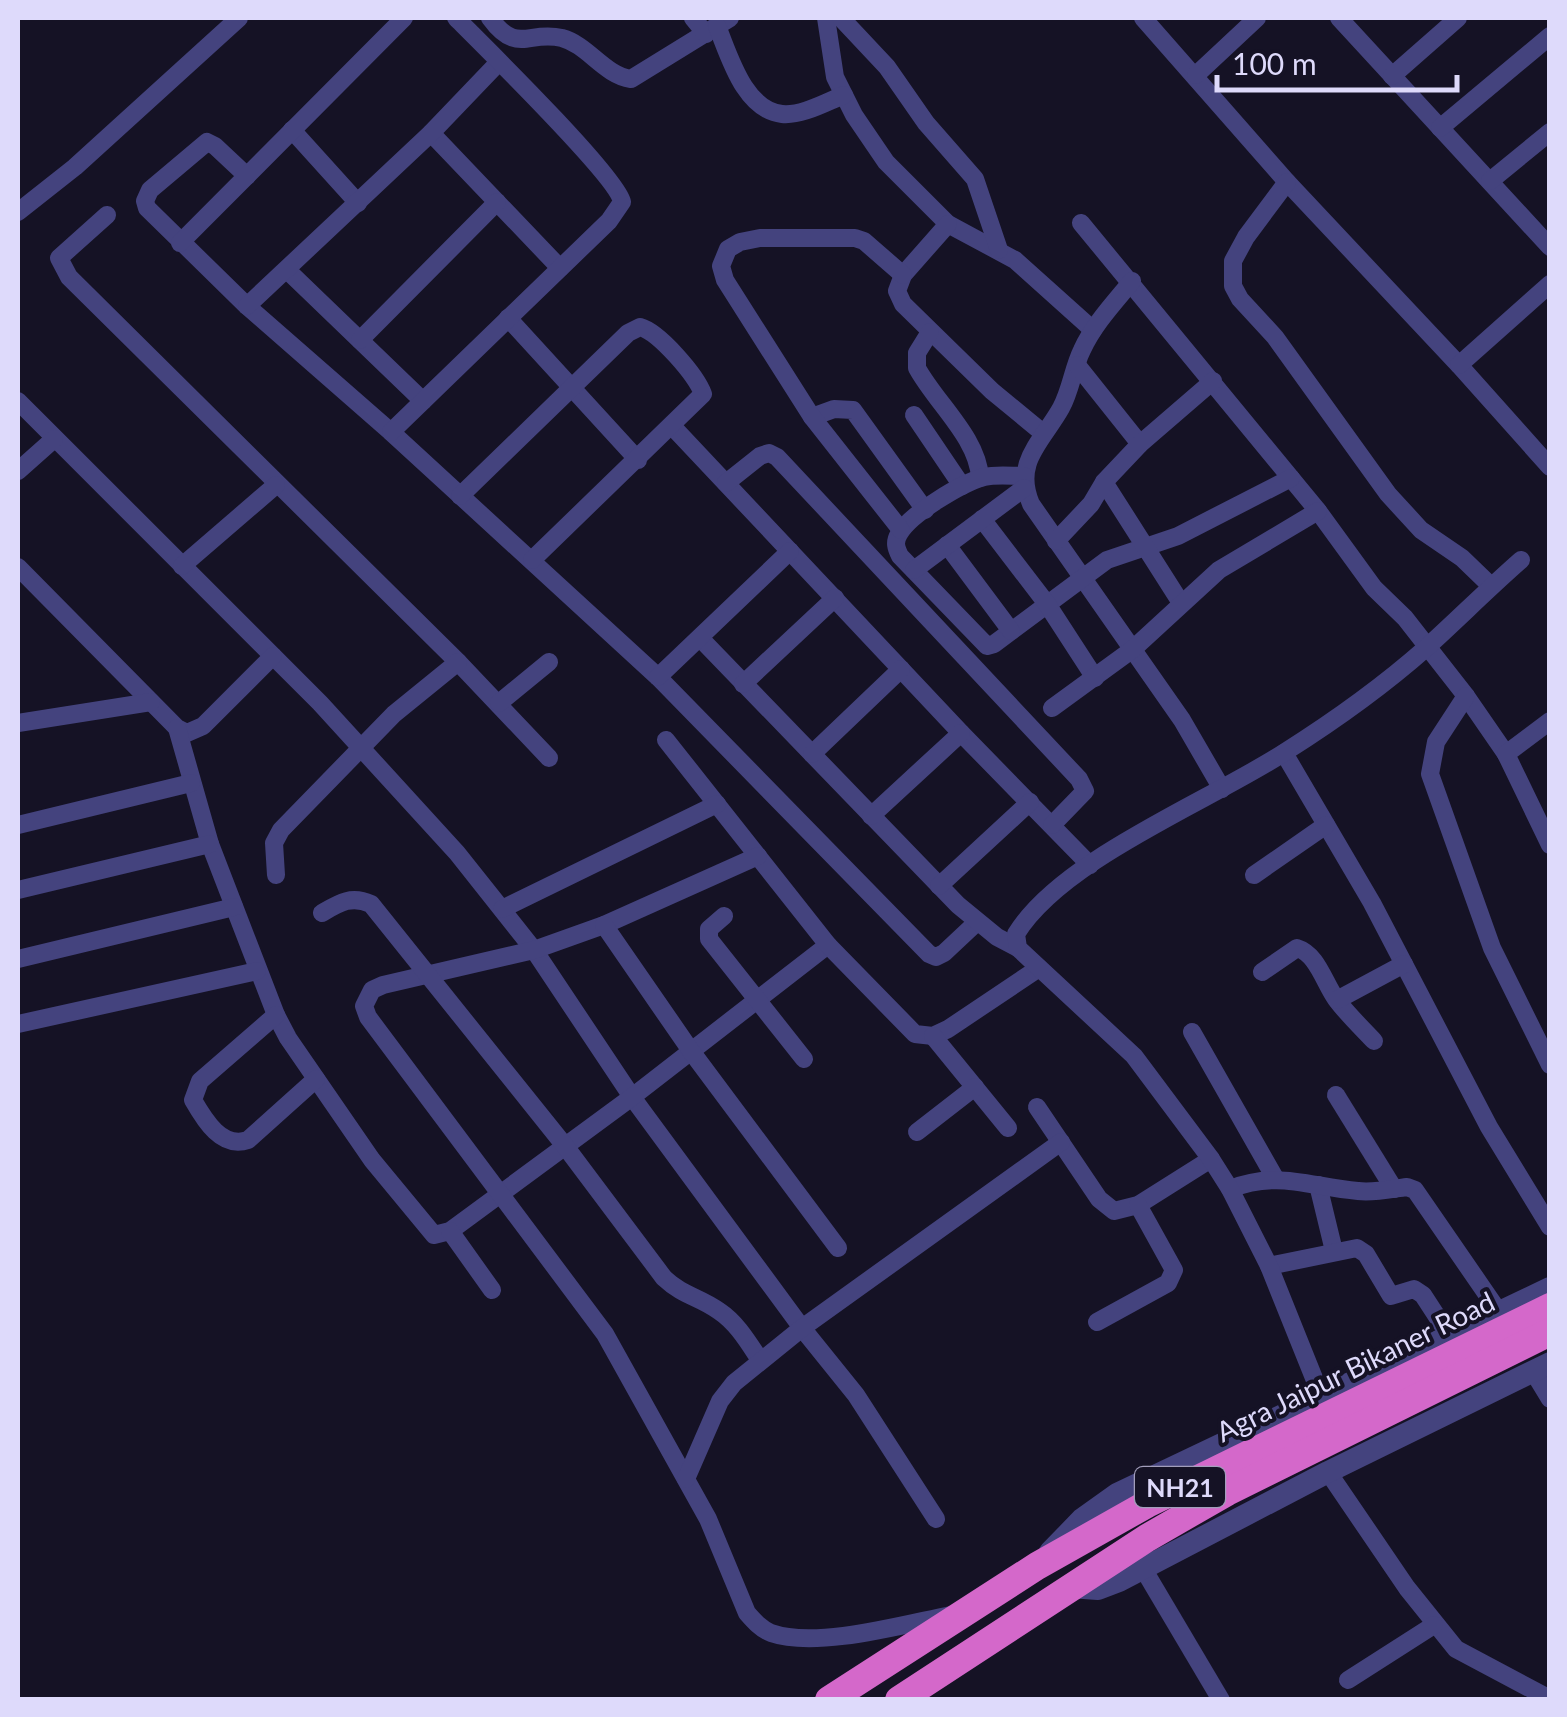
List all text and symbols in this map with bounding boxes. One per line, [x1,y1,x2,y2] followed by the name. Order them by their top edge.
[1217,30,1457,92] scale bar
[1232,45,1317,81] text: 100 m
[1210,1284,1500,1448] street label: Agra Jaipur Bikaner Road
[1135,1467,1225,1507] road number: NH21

